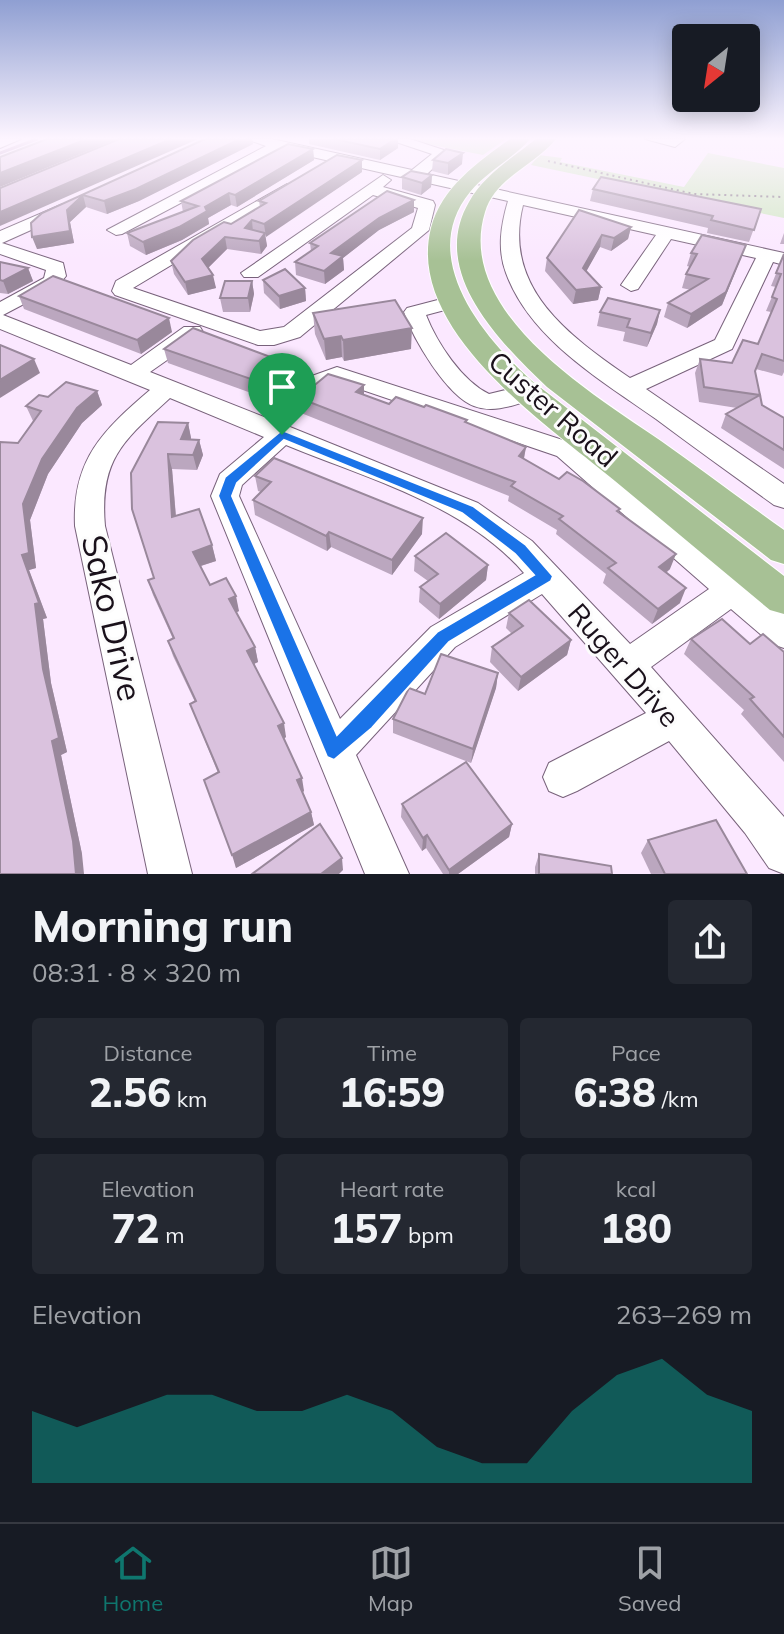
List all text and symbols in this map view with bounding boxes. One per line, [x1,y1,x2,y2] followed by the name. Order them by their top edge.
[672,24,760,112] north arrow
[672,24,760,112] map controls
[482,343,625,474] street label: Custer Road
[248,353,316,435] pin
[260,365,304,409] icon: arrive
[73,531,152,705] street label: Sako Drive
[561,596,688,734] street label: Ruger Drive
[32,898,293,953] text: Morning run
[668,900,752,984] button: share
[32,956,241,989] text: 08:31 · 8 × 320 m
[104,1039,192,1067] text: Distance
[367,1039,417,1067] text: Time
[611,1039,661,1067] text: Pace
[89,1067,171,1117] text: 2.56
[339,1067,445,1117] text: 16:59
[573,1067,656,1117] text: 6:38
[171,1085,207,1113] text: km
[656,1085,699,1113] text: /km
[101,1175,195,1203] text: Elevation
[340,1175,444,1203] text: Heart rate
[616,1175,656,1203] text: kcal
[111,1203,159,1253] text: 72
[330,1203,402,1253] text: 157
[600,1203,672,1253] text: 180
[159,1221,185,1249] text: m
[402,1221,454,1249] text: bpm
[32,1298,142,1331] text: Elevation
[616,1298,752,1331] text: 263–269 m
[102,1541,163,1617] tab: Home
[368,1541,413,1617] tab: Map
[618,1541,682,1617] tab: Saved

